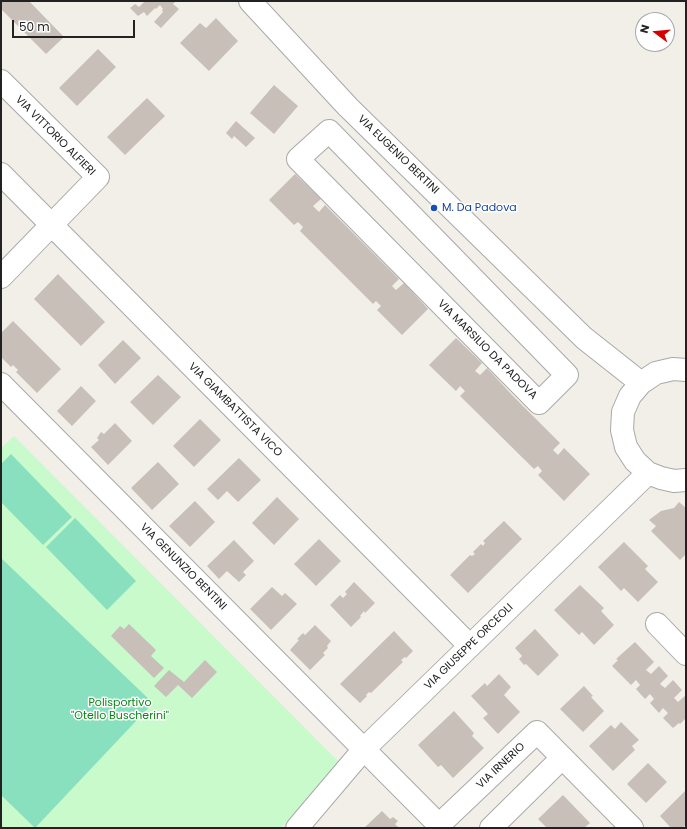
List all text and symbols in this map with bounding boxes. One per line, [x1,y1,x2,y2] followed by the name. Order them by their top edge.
[14,12,137,38] scale bar
[635,12,675,52] north arrow
[19,18,50,35] text: 50 m
[636,23,653,35] text: N
[12,93,98,179] street label: VIA VITTORIO ALFIERI
[355,113,441,197] street label: VIA EUGENIO BERTINI
[442,201,517,215] place label: M. Da Padova
[429,203,439,213] marker: M. Da Padova
[434,297,540,403] street label: VIA MARSILIO DA PADOVA
[185,360,285,460] street label: VIA GIAMBATTISTA VICO
[137,521,229,613] street label: VIA GENUNZIO BENTINI
[422,601,516,693] street label: VIA GIUSEPPE ORCEOLI
[71,696,169,722] park label: Polisportivo "Otello Buscherini"
[474,740,528,792] street label: VIA IRNERIO

